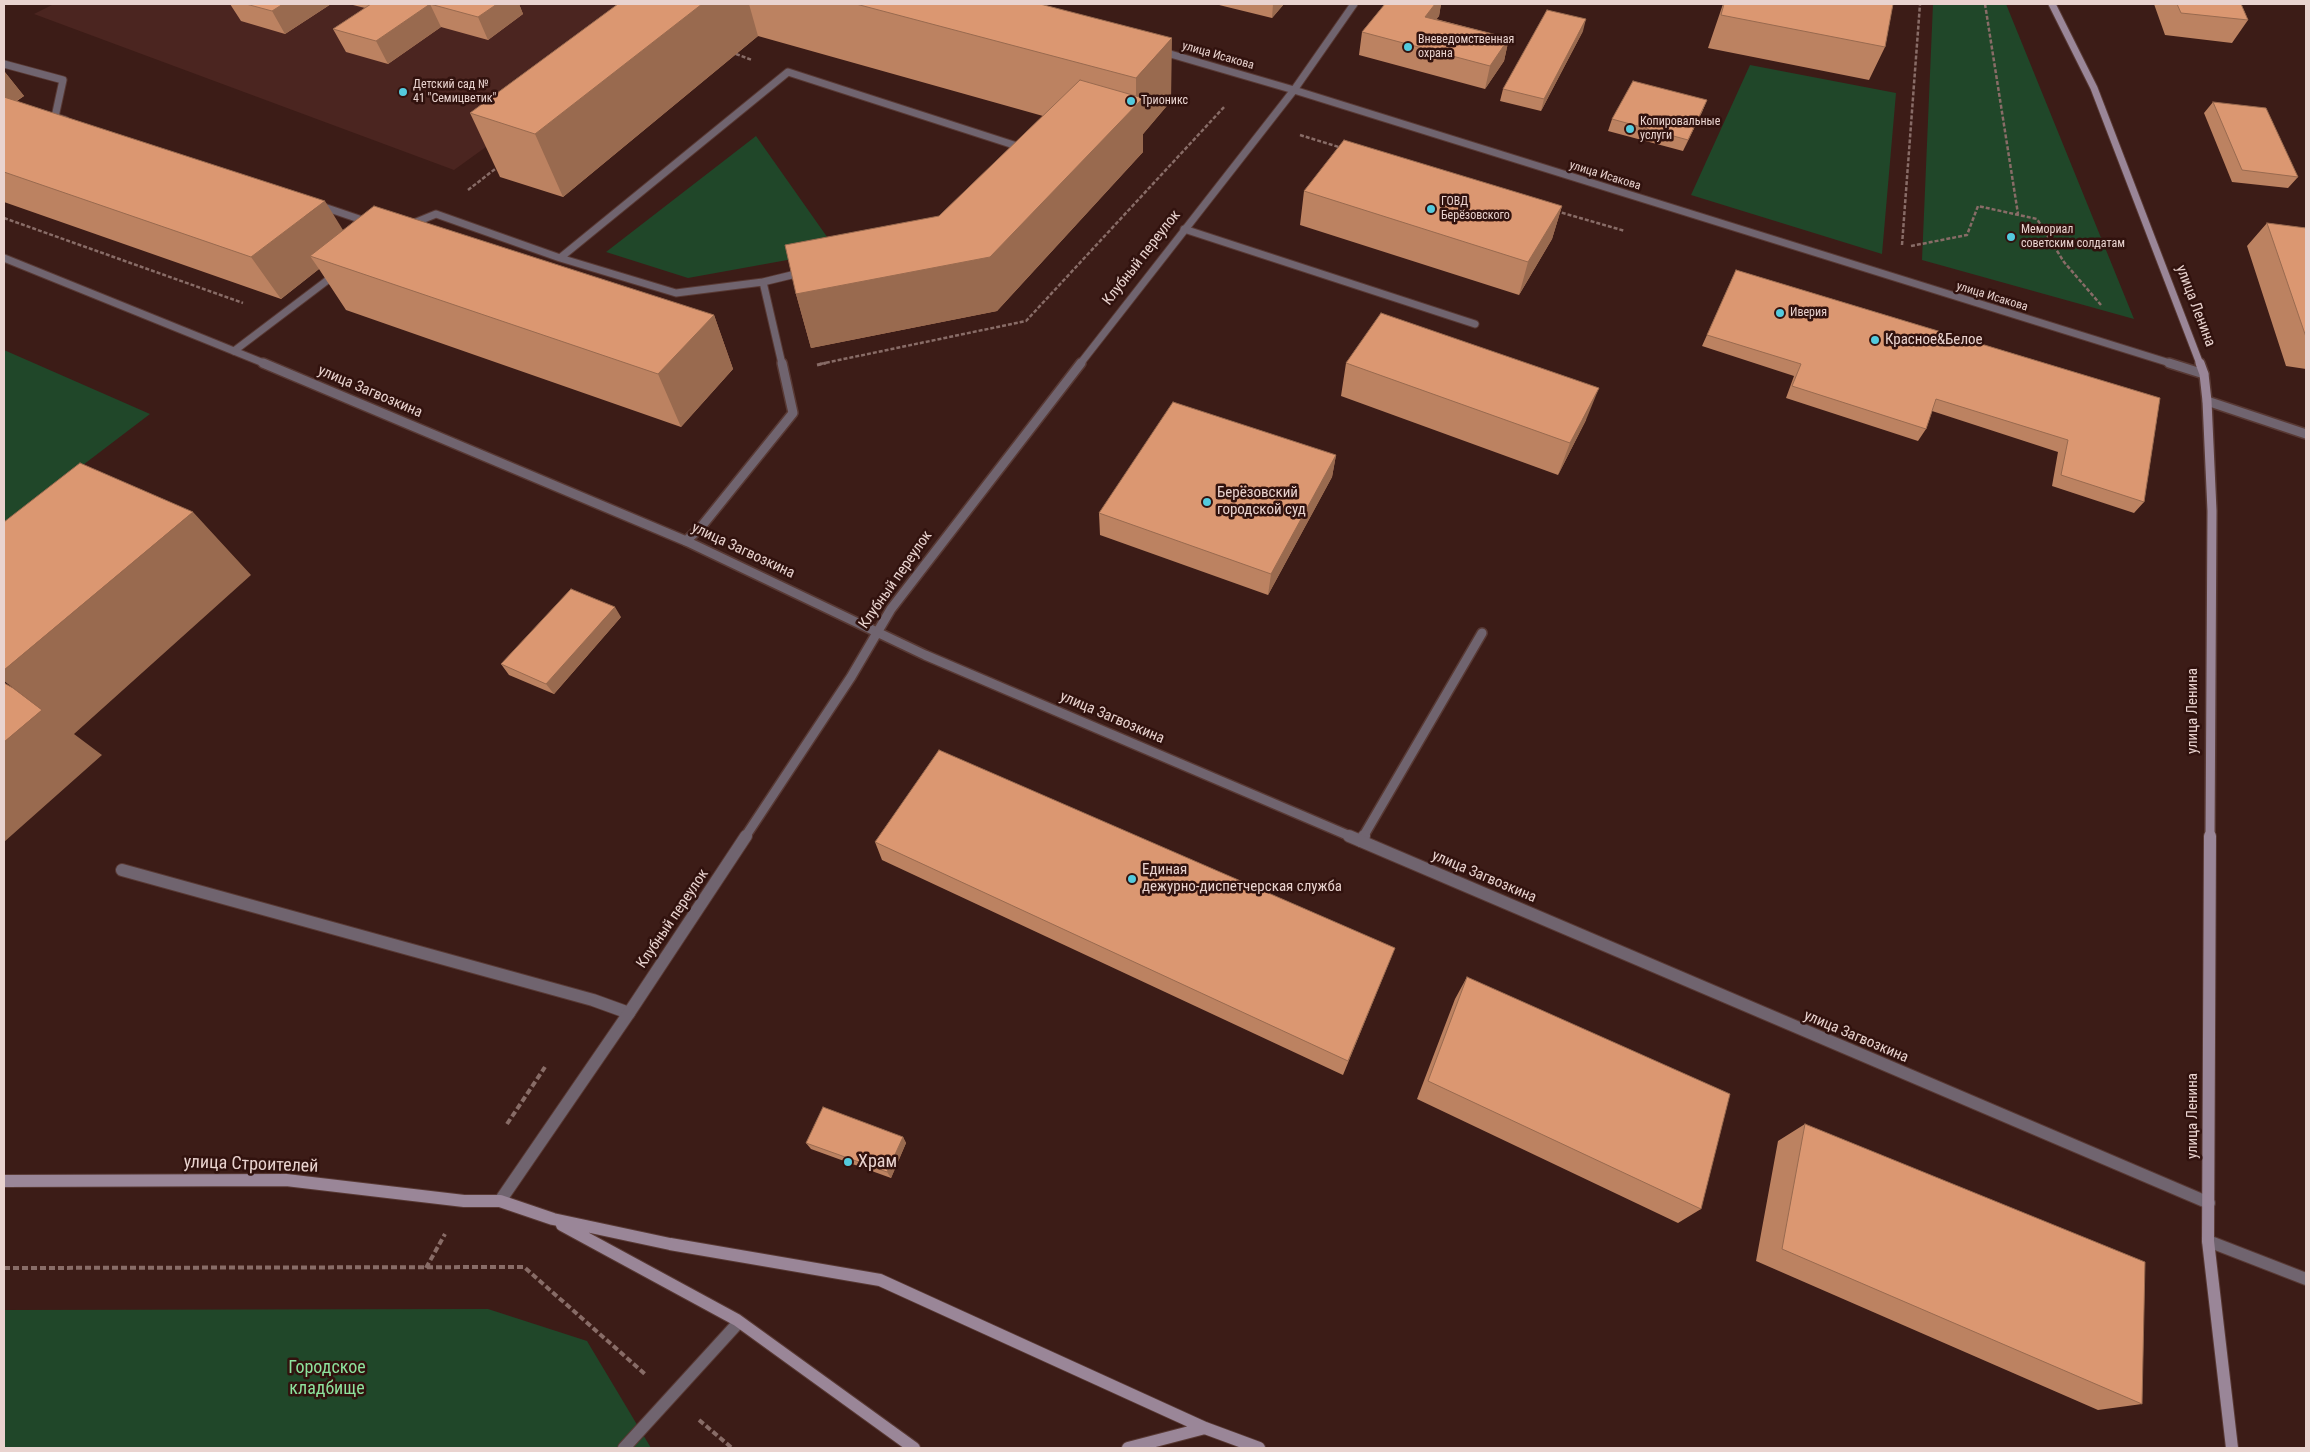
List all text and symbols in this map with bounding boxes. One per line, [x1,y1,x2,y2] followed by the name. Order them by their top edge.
[1418,33,1514,61] place label: Вневедомственная охрана
[1180,39,1256,73] street label: улица Исакова
[1402,41,1414,53] marker: Вневедомственная охрана
[413,78,496,106] place label: Детский сад № 41 "Семицветик"
[397,86,409,98] marker: Детский сад № 41 "Семицветик"
[1141,94,1188,108] place label: Трионикс
[1125,95,1137,107] marker: Трионикс
[1640,115,1720,143] place label: Копировальные услуги
[1624,123,1636,135] marker: Копировальные услуги
[1568,158,1642,194] street label: улица Исакова
[1441,195,1510,223] place label: ГОВД Берёзовского
[1425,203,1437,215] marker: ГОВД Берёзовского
[1099,207,1185,309] street label: Клубный переулок
[2021,223,2125,251] place label: Мемориал советским солдатам
[2005,231,2017,243] marker: Мемориал советским солдатам
[2171,263,2219,349] street label: улица Ленина
[1955,279,2029,315] street label: улица Исакова
[1790,306,1827,320] place label: Иверия
[1774,307,1786,319] marker: Иверия
[1885,331,1983,349] place label: Красное&Белое
[1869,334,1881,346] marker: Красное&Белое
[315,362,425,422] street label: улица Загвозкина
[1217,484,1306,519] place label: Берёзовский городской суд
[1201,496,1213,508] marker: Берёзовский городской суд
[689,519,797,583] street label: улица Загвозкина
[855,527,937,633] street label: Клубный переулок
[2184,668,2202,754] street label: улица Ленина
[1057,688,1167,748] street label: улица Загвозкина
[1429,847,1539,907] street label: улица Загвозкина
[1142,861,1342,896] place label: Единая дежурно-диспетчерская служба
[633,866,713,972] street label: Клубный переулок
[1126,873,1138,885] marker: Единая дежурно-диспетчерская служба
[1801,1007,1911,1067] street label: улица Загвозкина
[2184,1073,2202,1159] street label: улица Ленина
[858,1151,897,1173] place label: Храм
[183,1152,319,1178] street label: улица Строителей
[842,1156,854,1168] marker: Храм
[288,1357,366,1400] park label: Городское кладбище

